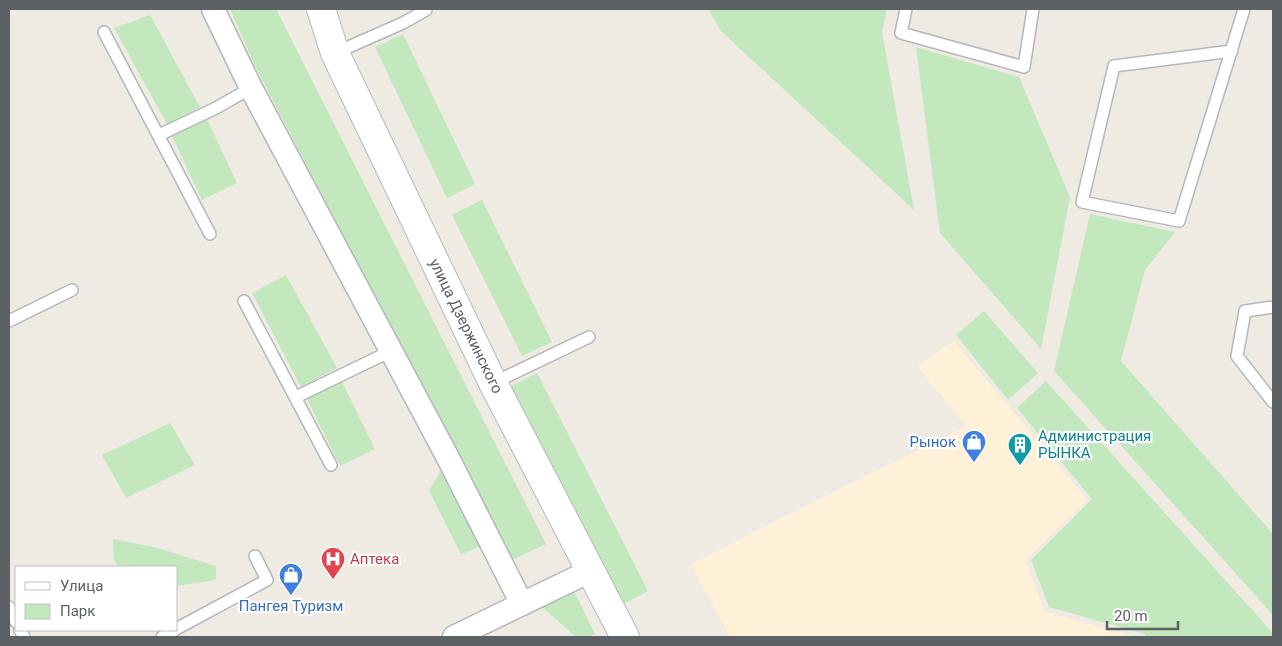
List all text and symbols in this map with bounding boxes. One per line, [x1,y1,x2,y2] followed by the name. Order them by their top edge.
[425,256,507,396] street label: улица Дзержинского
[1038,427,1151,462] place label: Администрация РЫНКА
[961,429,987,463] shop icon: Рынок
[1007,432,1033,466] building icon: Администрация РЫНКА
[910,433,956,451] place label: Рынок
[320,546,346,580] hospital icon: Аптека
[350,550,399,568] place label: Аптека
[278,562,304,596] shop icon: Пангея Туризм
[15,566,178,631] legend
[60,577,103,595] text: Улица
[239,597,343,615] place label: Пангея Туризм
[1107,598,1178,630] scale bar
[60,602,95,620] text: Парк
[1114,607,1148,625] text: 20 m

